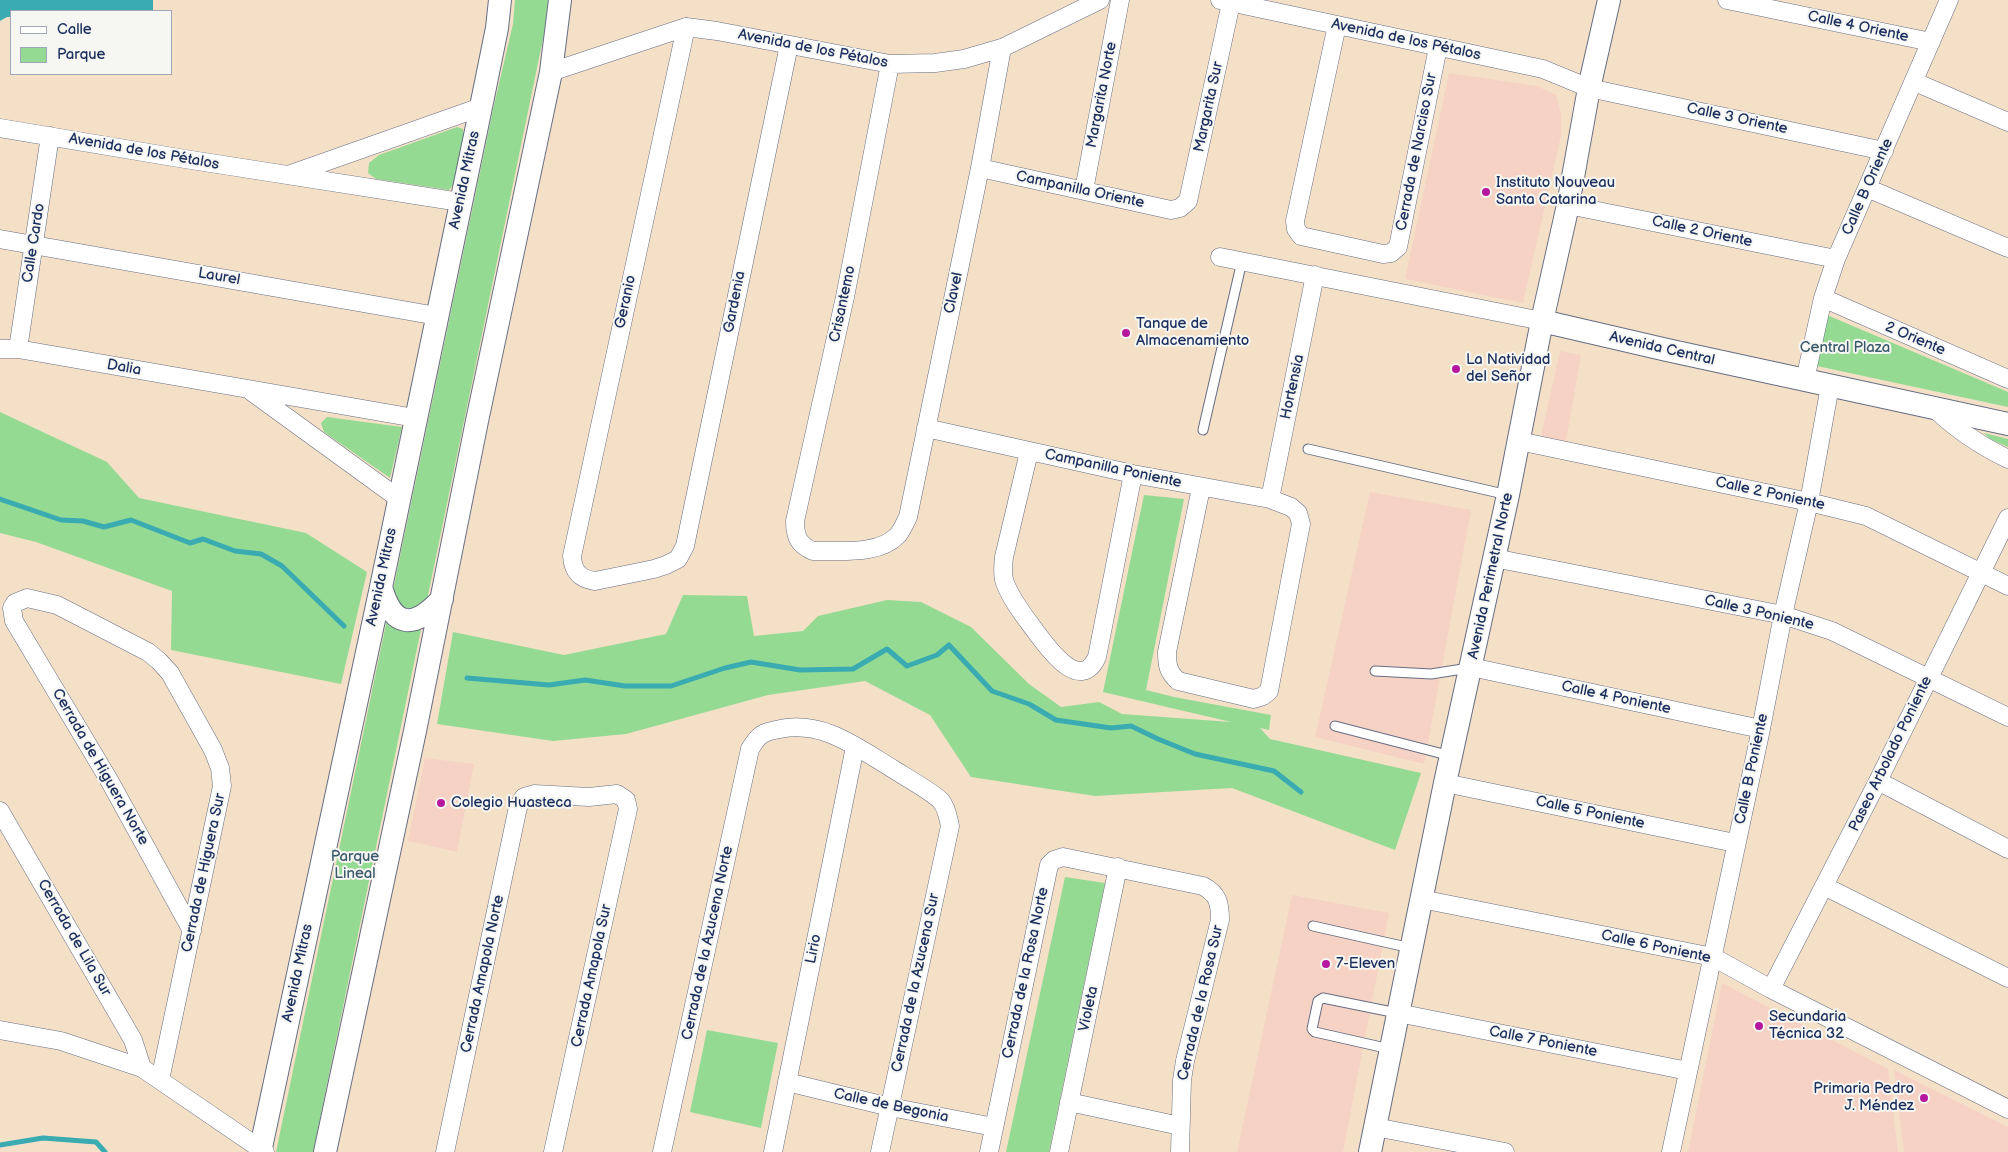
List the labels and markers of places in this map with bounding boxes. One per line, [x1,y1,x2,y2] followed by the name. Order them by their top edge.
[1496,174,1615,209] place label: Instituto Nouveau Santa Catarina
[1480,186,1492,198] marker: Instituto Nouveau Santa Catarina
[1136,315,1249,350] place label: Tanque de Almacenamiento
[1120,327,1132,339] marker: Tanque de Almacenamiento
[1466,351,1550,386] place label: La Natividad del Señor
[1450,363,1462,375] marker: La Natividad del Señor
[451,794,572,812] place label: Colegio Huasteca
[435,797,447,809] marker: Colegio Huasteca
[1336,955,1395,973] place label: 7-Eleven
[1320,958,1332,970] marker: 7-Eleven
[1769,1008,1846,1043] place label: Secundaria Técnica 32
[1753,1020,1765,1032] marker: Secundaria Técnica 32
[1813,1080,1914,1115] place label: Primaria Pedro J. Méndez
[1918,1092,1930,1104] marker: Primaria Pedro J. Méndez

